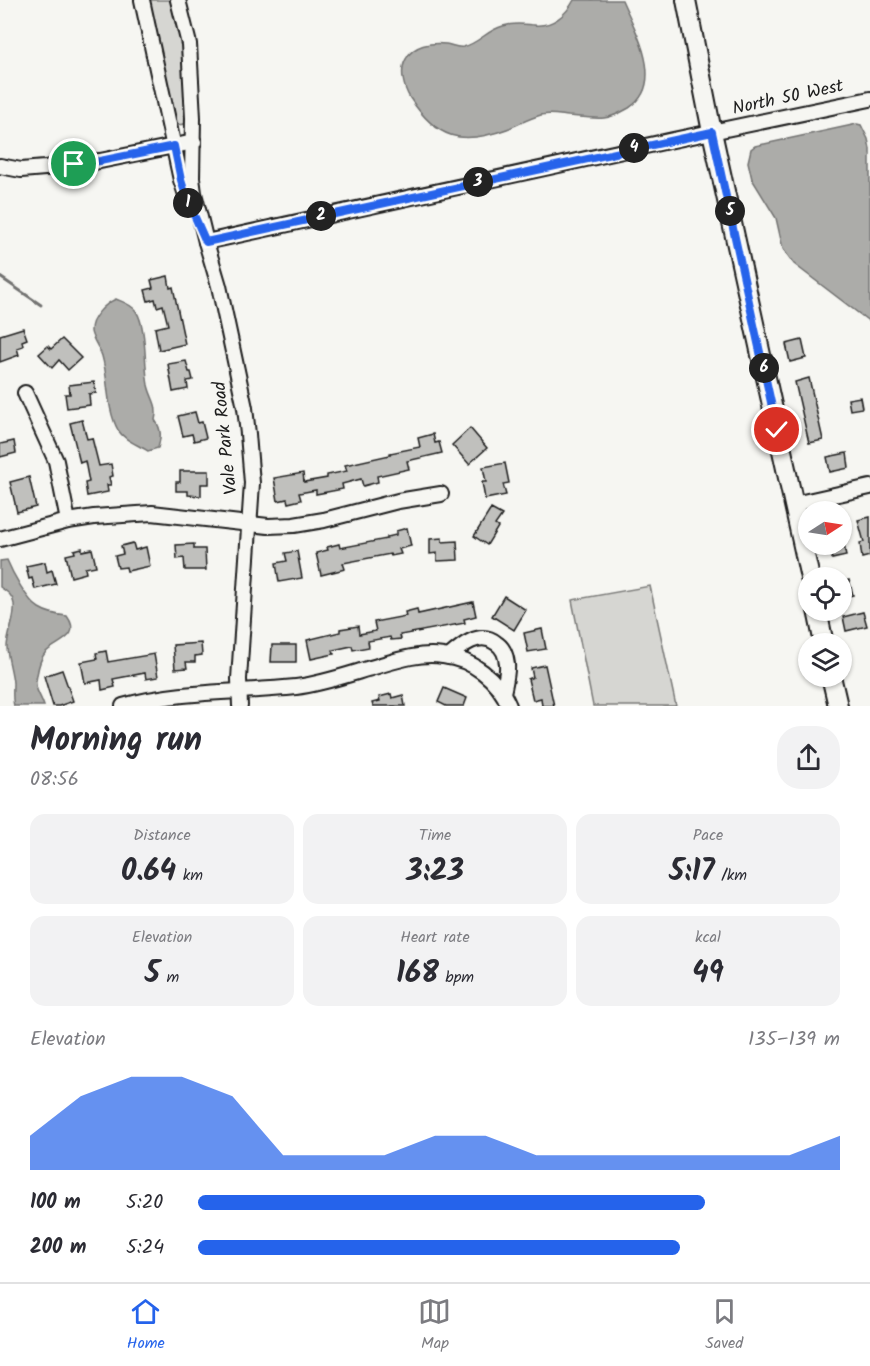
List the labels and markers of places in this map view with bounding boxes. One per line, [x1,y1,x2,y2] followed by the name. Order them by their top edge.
[619,133,649,163] pin: 4
[48,138,99,189] pin
[463,167,493,197] pin: 3
[173,188,203,218] pin: 1
[715,196,745,226] pin: 5
[306,201,336,231] pin: 2
[749,353,779,383] pin: 6
[751,404,802,455] pin

